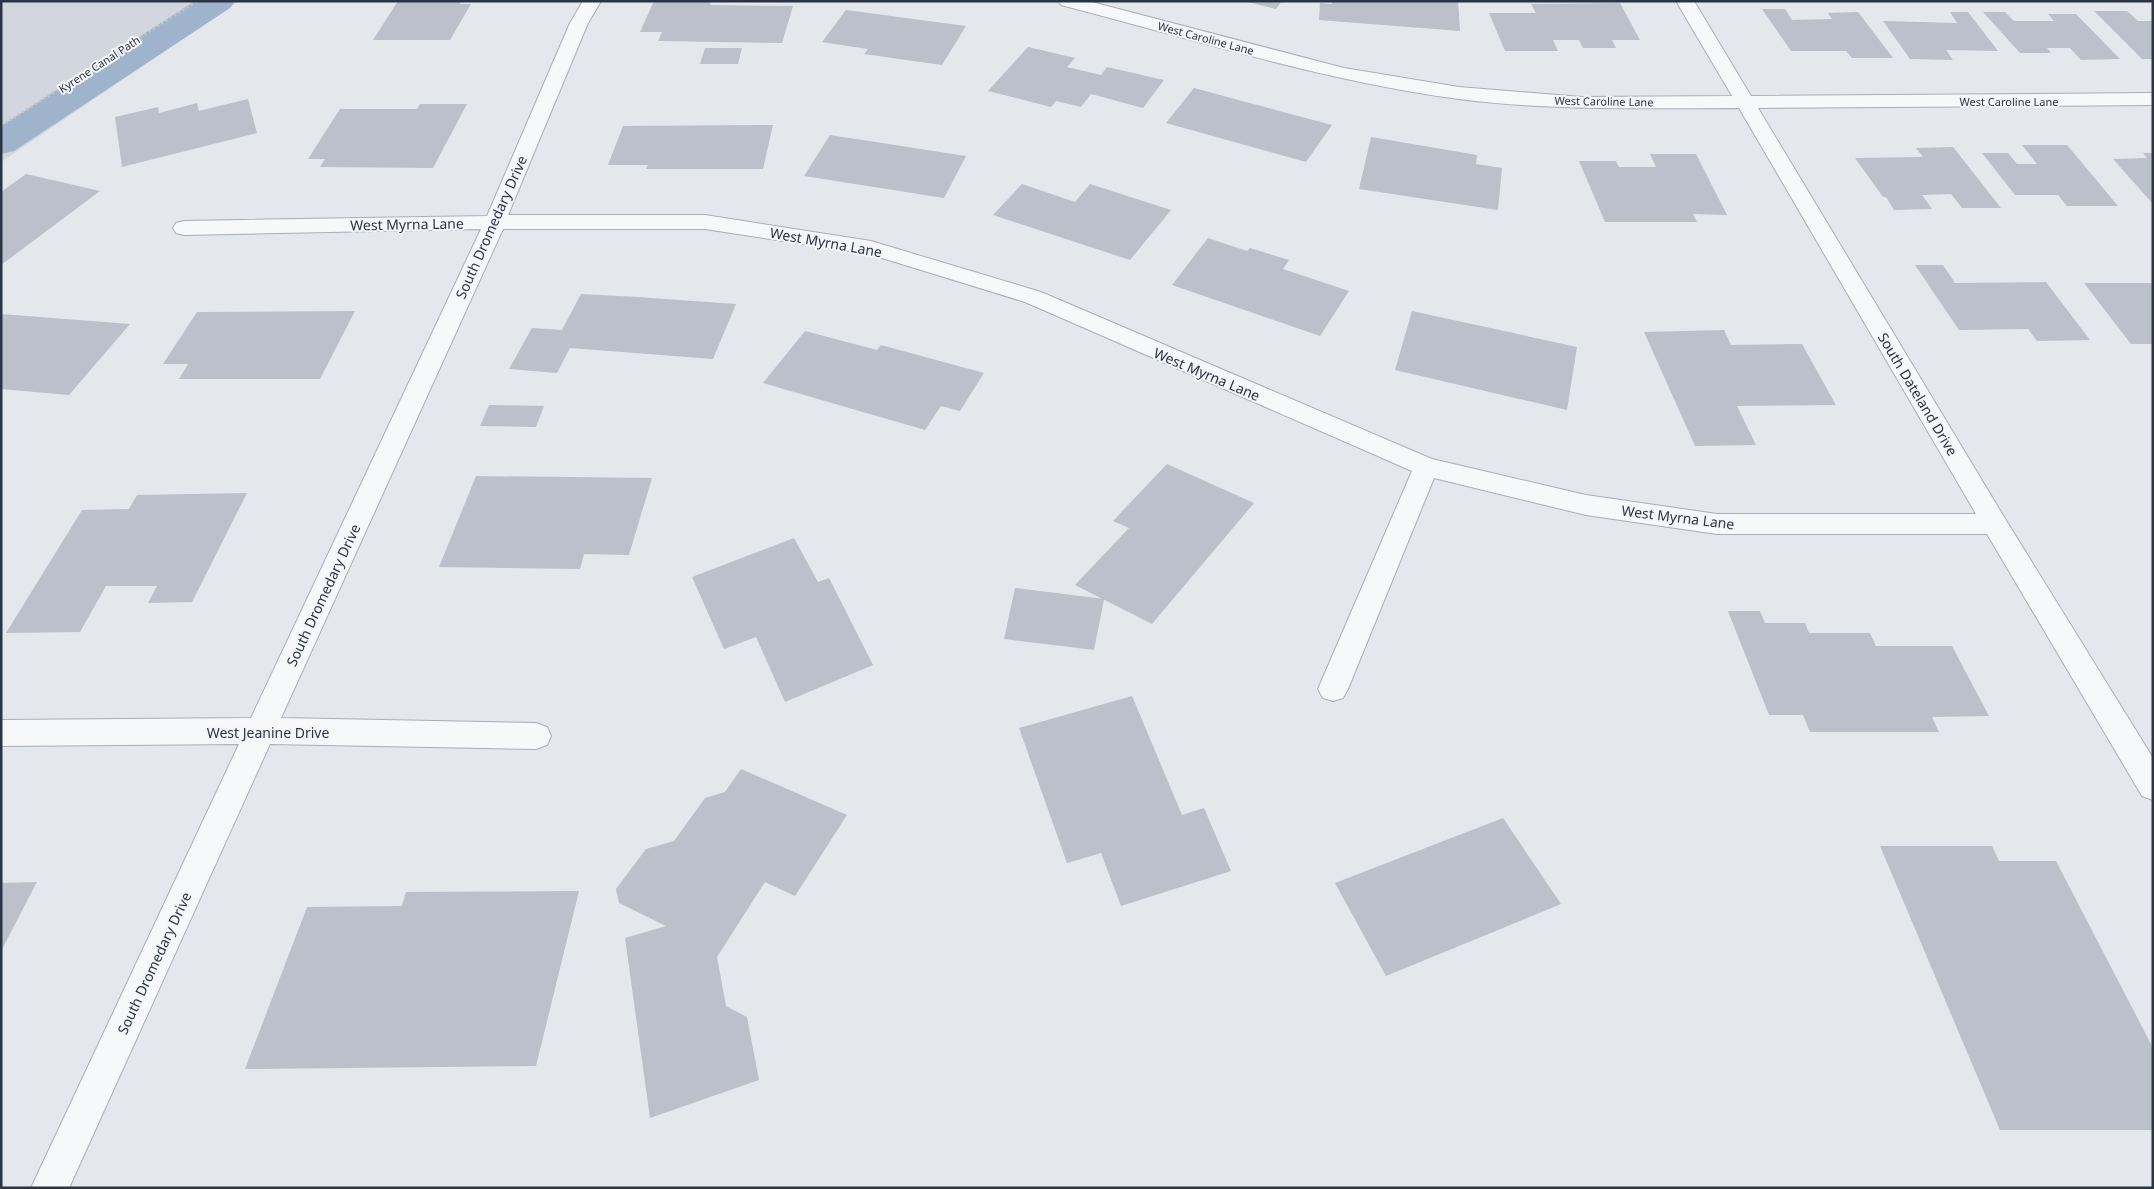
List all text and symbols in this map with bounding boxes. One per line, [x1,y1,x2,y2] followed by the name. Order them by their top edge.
[1156,18,1256,58] street label: West Caroline Lane
[55,32,143,96] street label: Kyrene Canal Path
[1554,93,1654,109] street label: West Caroline Lane
[1960,94,2058,109] street label: West Caroline Lane
[451,152,531,302] street label: South Dromedary Drive
[350,214,464,234] street label: West Myrna Lane
[768,223,884,261] street label: West Myrna Lane
[1874,329,1962,459] street label: South Dateland Drive
[1151,343,1263,405] street label: West Myrna Lane
[1620,501,1736,533] street label: West Myrna Lane
[282,521,364,669] street label: South Dromedary Drive
[207,723,329,742] street label: West Jeanine Drive
[113,889,195,1037] street label: South Dromedary Drive

